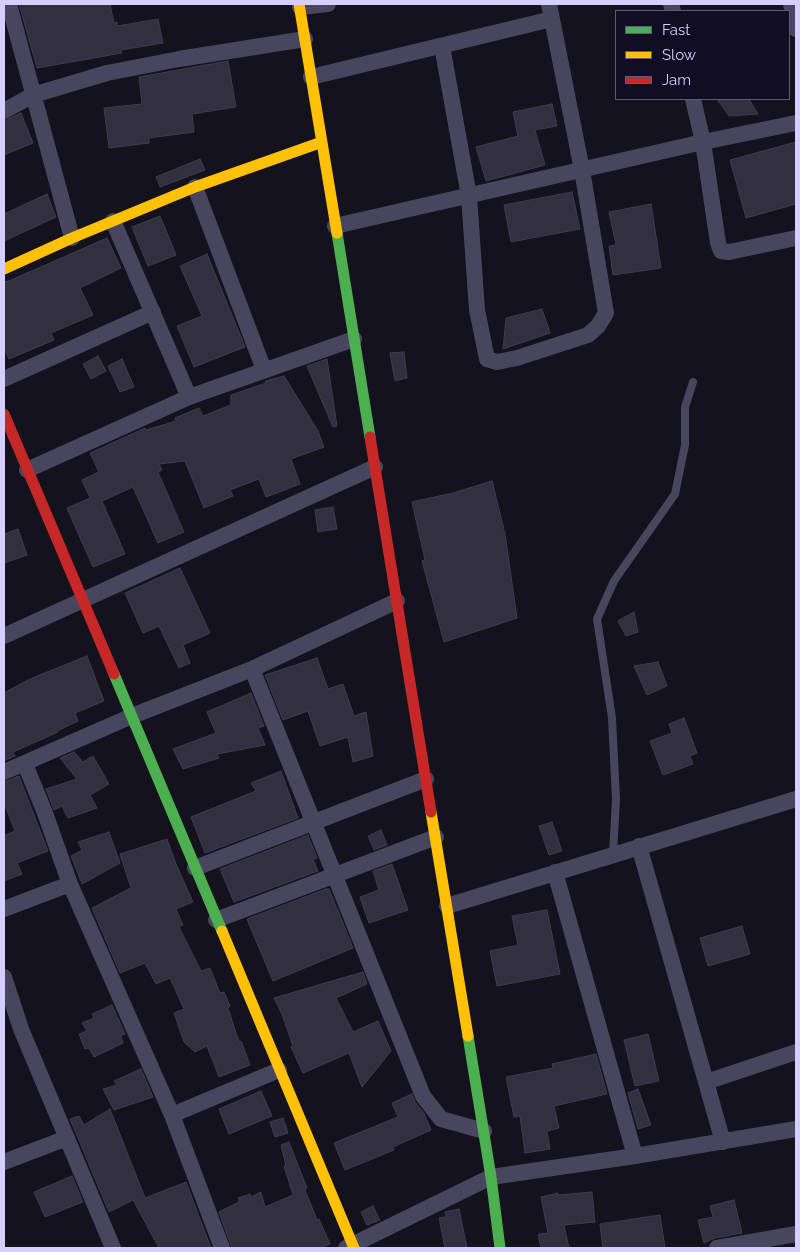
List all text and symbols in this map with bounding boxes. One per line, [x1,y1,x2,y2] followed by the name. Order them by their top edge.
[615,10,790,100] legend
[662,21,690,39] text: Fast
[662,46,696,64] text: Slow
[662,71,691,89] text: Jam

